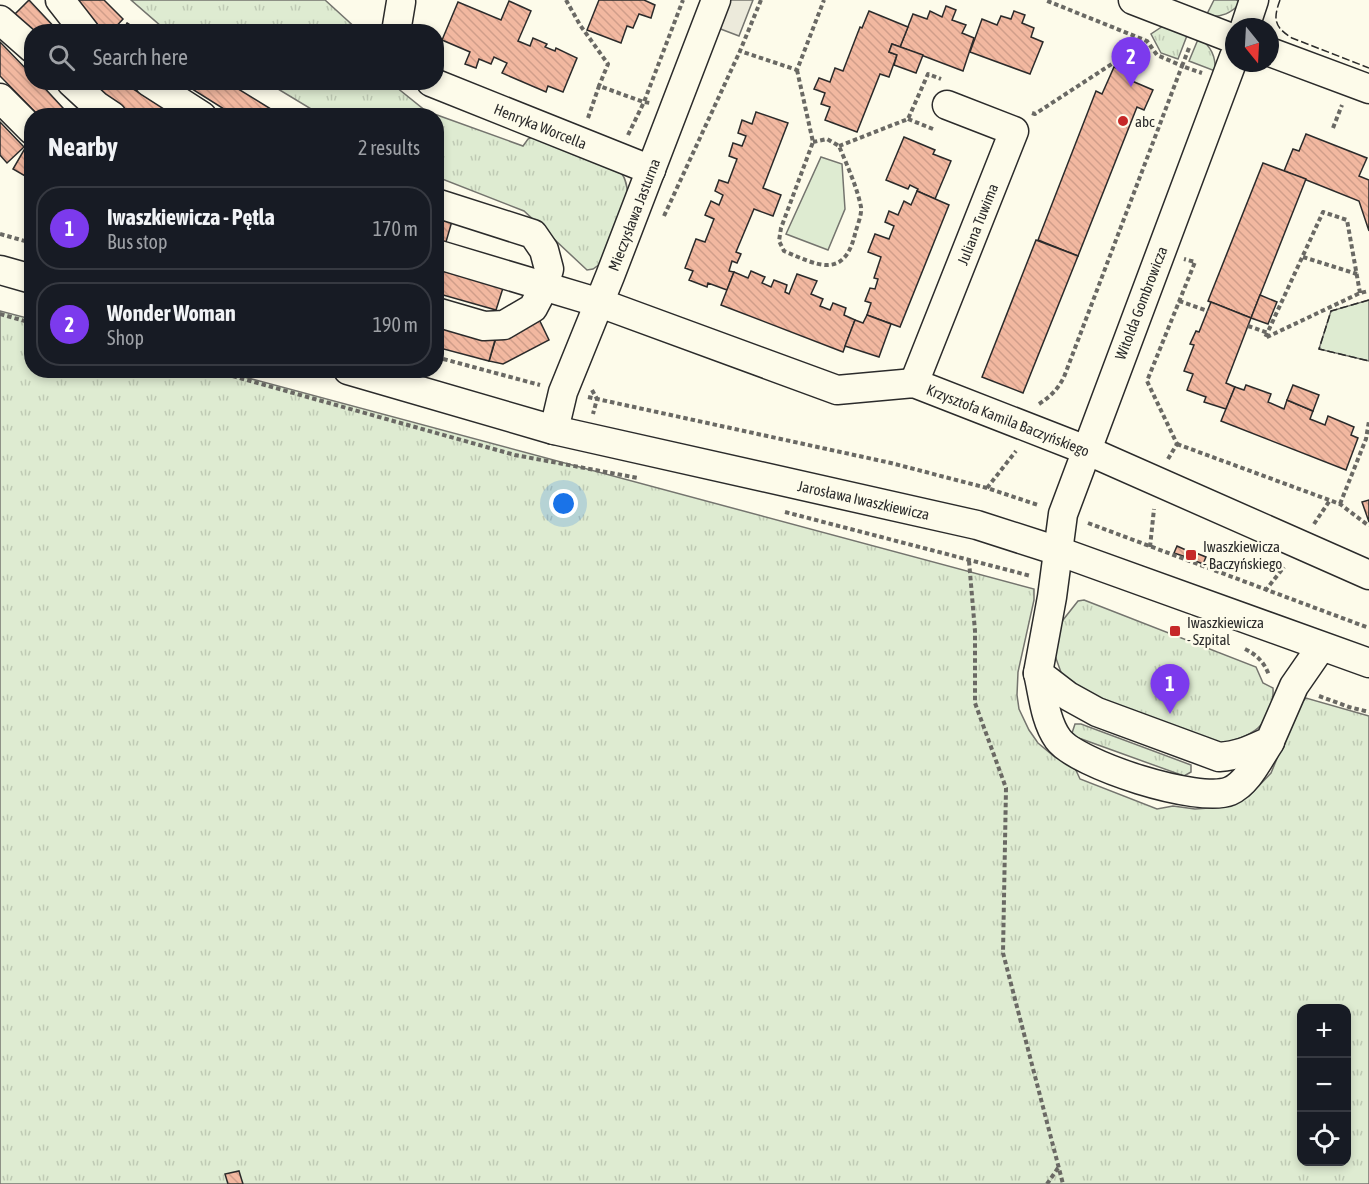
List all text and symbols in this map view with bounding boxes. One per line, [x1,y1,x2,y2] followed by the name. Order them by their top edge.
[1225,18,1279,72] north arrow
[24,24,444,90] search box
[1112,38,1150,87] pin: 2
[45,41,78,74] icon: search
[93,44,188,70] text: Search here
[492,100,589,152] street label: Henryka Worcella
[1135,113,1155,130] place label: abc
[1116,114,1130,128] marker: abc
[48,132,118,162] text: Nearby
[358,136,420,159] text: 2 results
[604,156,663,273] street label: Mieczysława Jasturna
[953,181,1001,267] street label: Juliana Tuwima
[107,204,275,230] text: Iwaszkiewicza - Pętla
[65,217,74,240] text: 1
[373,217,418,240] text: 170 m
[107,230,167,253] text: Bus stop
[1112,244,1170,362] street label: Witolda Gombrowicza
[107,300,236,326] text: Wonder Woman
[65,313,74,336] text: 2
[373,313,418,336] text: 190 m
[107,326,144,349] text: Shop
[924,380,1092,459] street label: Krzysztofa Kamila Baczyńskiego
[796,477,931,523] street label: Jarosława Iwaszkiewicza
[549,489,578,518] your location
[1203,538,1282,572] place label: Iwaszkiewicza - Baczyńskiego
[1184,548,1198,562] marker: Iwaszkiewicza - Baczyńskiego
[1187,614,1264,648] place label: Iwaszkiewicza - Szpital
[1168,624,1182,638] marker: Iwaszkiewicza - Szpital
[1150,664,1190,714] pin: 1
[1297,1004,1351,1166] map controls
[1297,1004,1351,1058] button: +
[1297,1058,1351,1112] button: −
[1297,1112,1351,1166] button: locate

